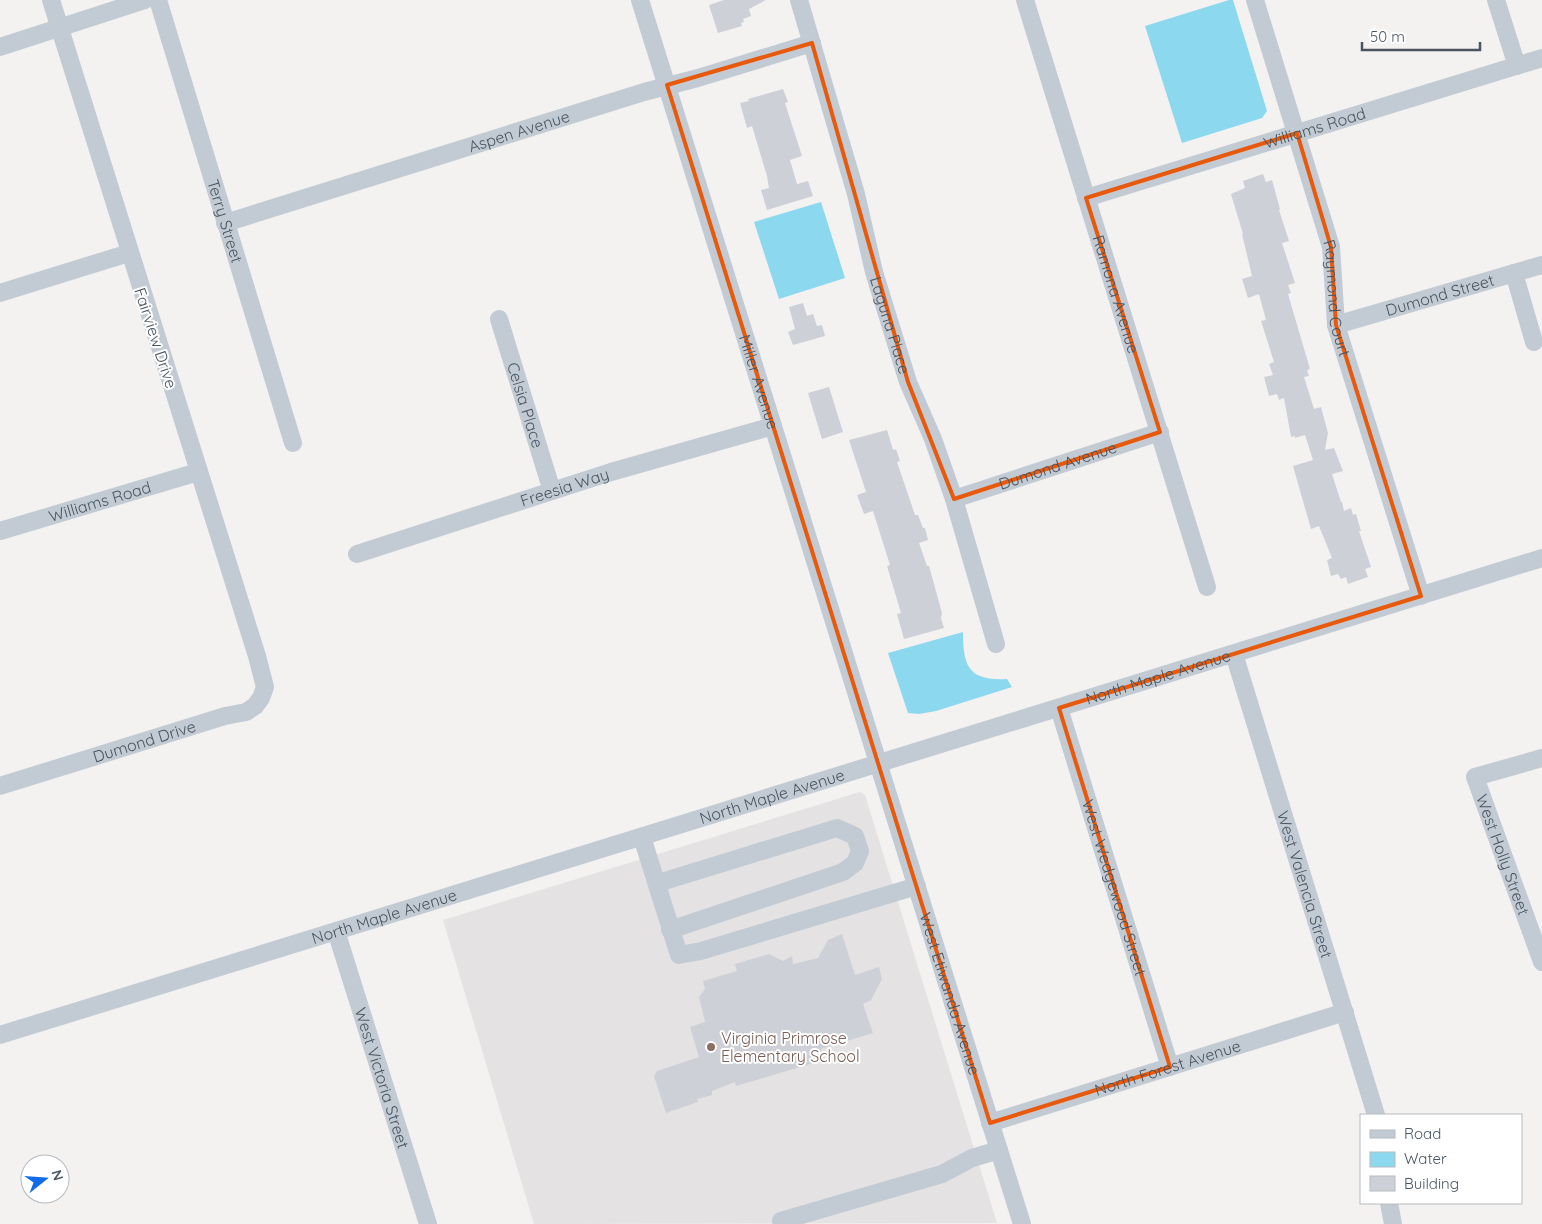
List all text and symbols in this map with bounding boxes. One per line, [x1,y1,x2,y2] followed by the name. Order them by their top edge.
[1362,20,1480,52] scale bar
[1370,27,1405,46] text: 50 m
[1261,103,1368,153] street label: Williams Road
[466,106,572,156] street label: Aspen Avenue
[203,177,247,265] street label: Terry Street
[1088,233,1144,356] street label: Ramona Avenue
[1319,237,1355,359] street label: Raymond Court
[1383,270,1496,320] street label: Dumond Street
[866,274,915,376] street label: Laguna Place
[130,285,182,391] street label: Fairview Drive
[735,332,783,432] street label: Miller Avenue
[503,360,548,450] street label: Celsia Place
[996,437,1119,494] street label: Dumond Avenue
[518,463,611,511] street label: Freesia Way
[46,477,153,526] street label: Williams Road
[1083,645,1233,709] street label: North Maple Avenue
[90,716,198,767] street label: Dumond Drive
[697,764,847,828] street label: North Maple Avenue
[1472,791,1534,918] street label: West Holly Street
[1078,797,1151,978] street label: West Wedgewood Street
[1273,808,1337,960] street label: West Valencia Street
[309,884,459,948] street label: North Maple Avenue
[915,910,985,1077] street label: West Etiwanda Avenue
[351,1005,414,1151] street label: West Victoria Street
[721,1028,860,1066] place label: Virginia Primrose Elementary School
[1092,1035,1243,1100] street label: North Forest Avenue
[705,1041,717,1053] marker: Virginia Primrose Elementary School
[1360,1114,1522,1204] legend
[1404,1124,1441,1143] text: Road
[1404,1149,1447,1168] text: Water
[20,1154,70,1204] north arrow
[47,1168,68,1183] text: N
[1404,1174,1459,1193] text: Building

